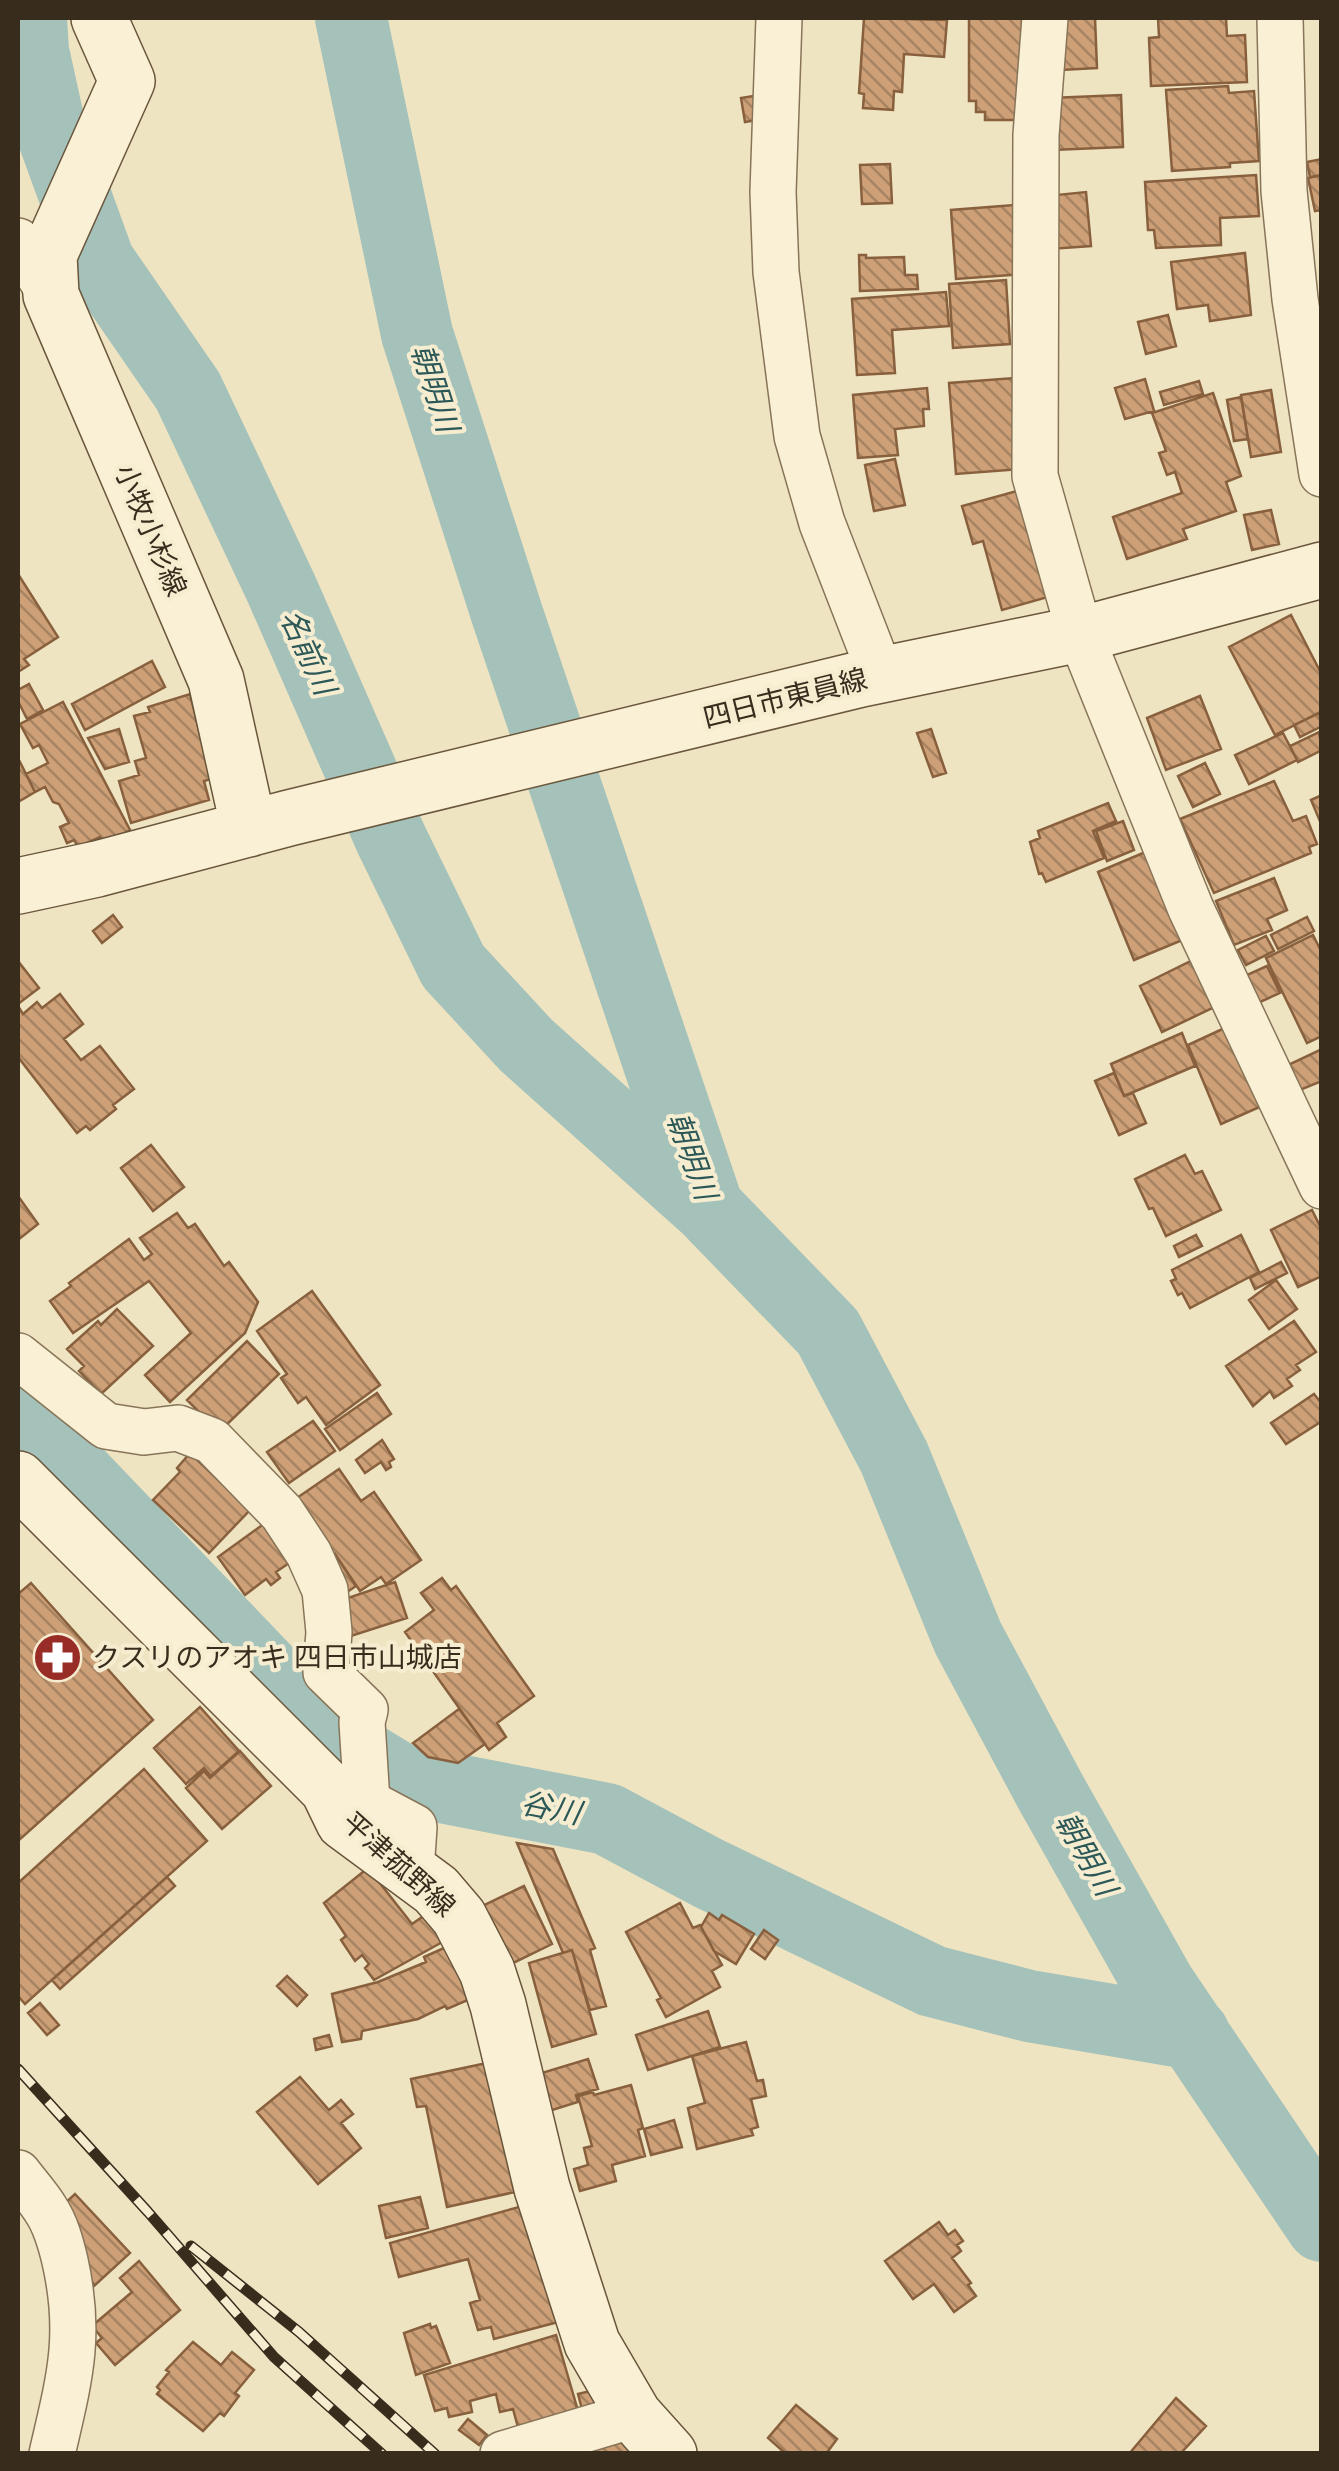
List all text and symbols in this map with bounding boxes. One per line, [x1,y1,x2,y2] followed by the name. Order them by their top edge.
[402,339,469,440] water label: 朝明川
[106,458,196,602] street label: 小牧小杉線
[270,603,347,704] water label: 名前川
[699,659,871,737] street label: 四日市東員線
[657,1107,728,1208] water label: 朝明川
[31,1631,83,1683] pharmacy icon: クスリのアオキ 四日市山城店
[92,1638,462,1676] place label: クスリのアオキ 四日市山城店
[518,1782,587,1834] water label: 谷川
[334,1803,464,1925] street label: 平津菰野線
[1046,1805,1128,1906] water label: 朝明川

